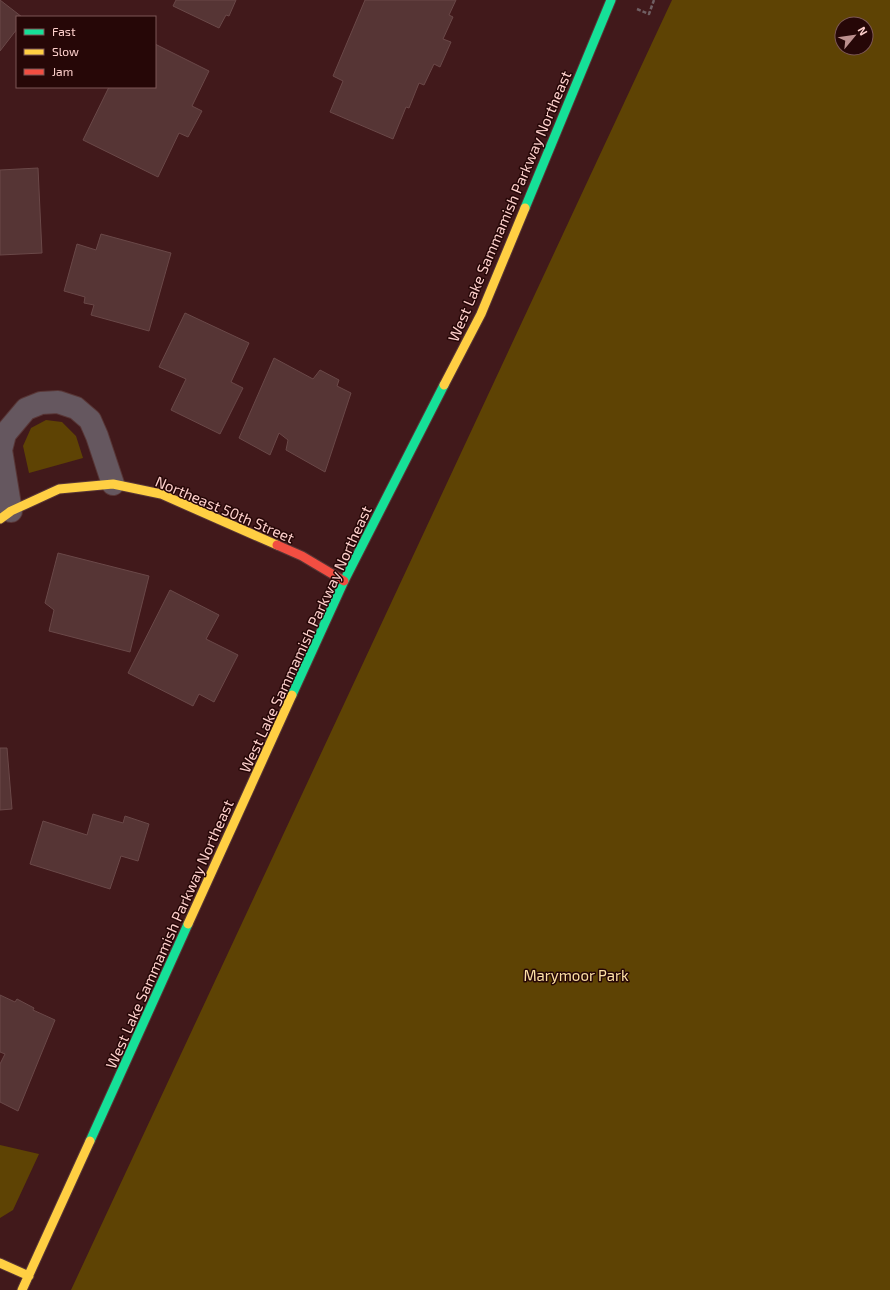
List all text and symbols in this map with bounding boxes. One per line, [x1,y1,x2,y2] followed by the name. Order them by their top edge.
[16,16,156,88] legend
[834,16,874,56] north arrow
[52,24,76,38] text: Fast
[856,24,871,38] text: N
[52,44,79,58] text: Slow
[52,64,73,78] text: Jam
[444,68,575,344] street label: West Lake Sammamish Parkway Northeast
[153,472,297,547] street label: Northeast 50th Street
[235,502,375,775] street label: West Lake Sammamish Parkway Northeast
[101,796,237,1071] street label: West Lake Sammamish Parkway Northeast
[523,966,629,984] park label: Marymoor Park

